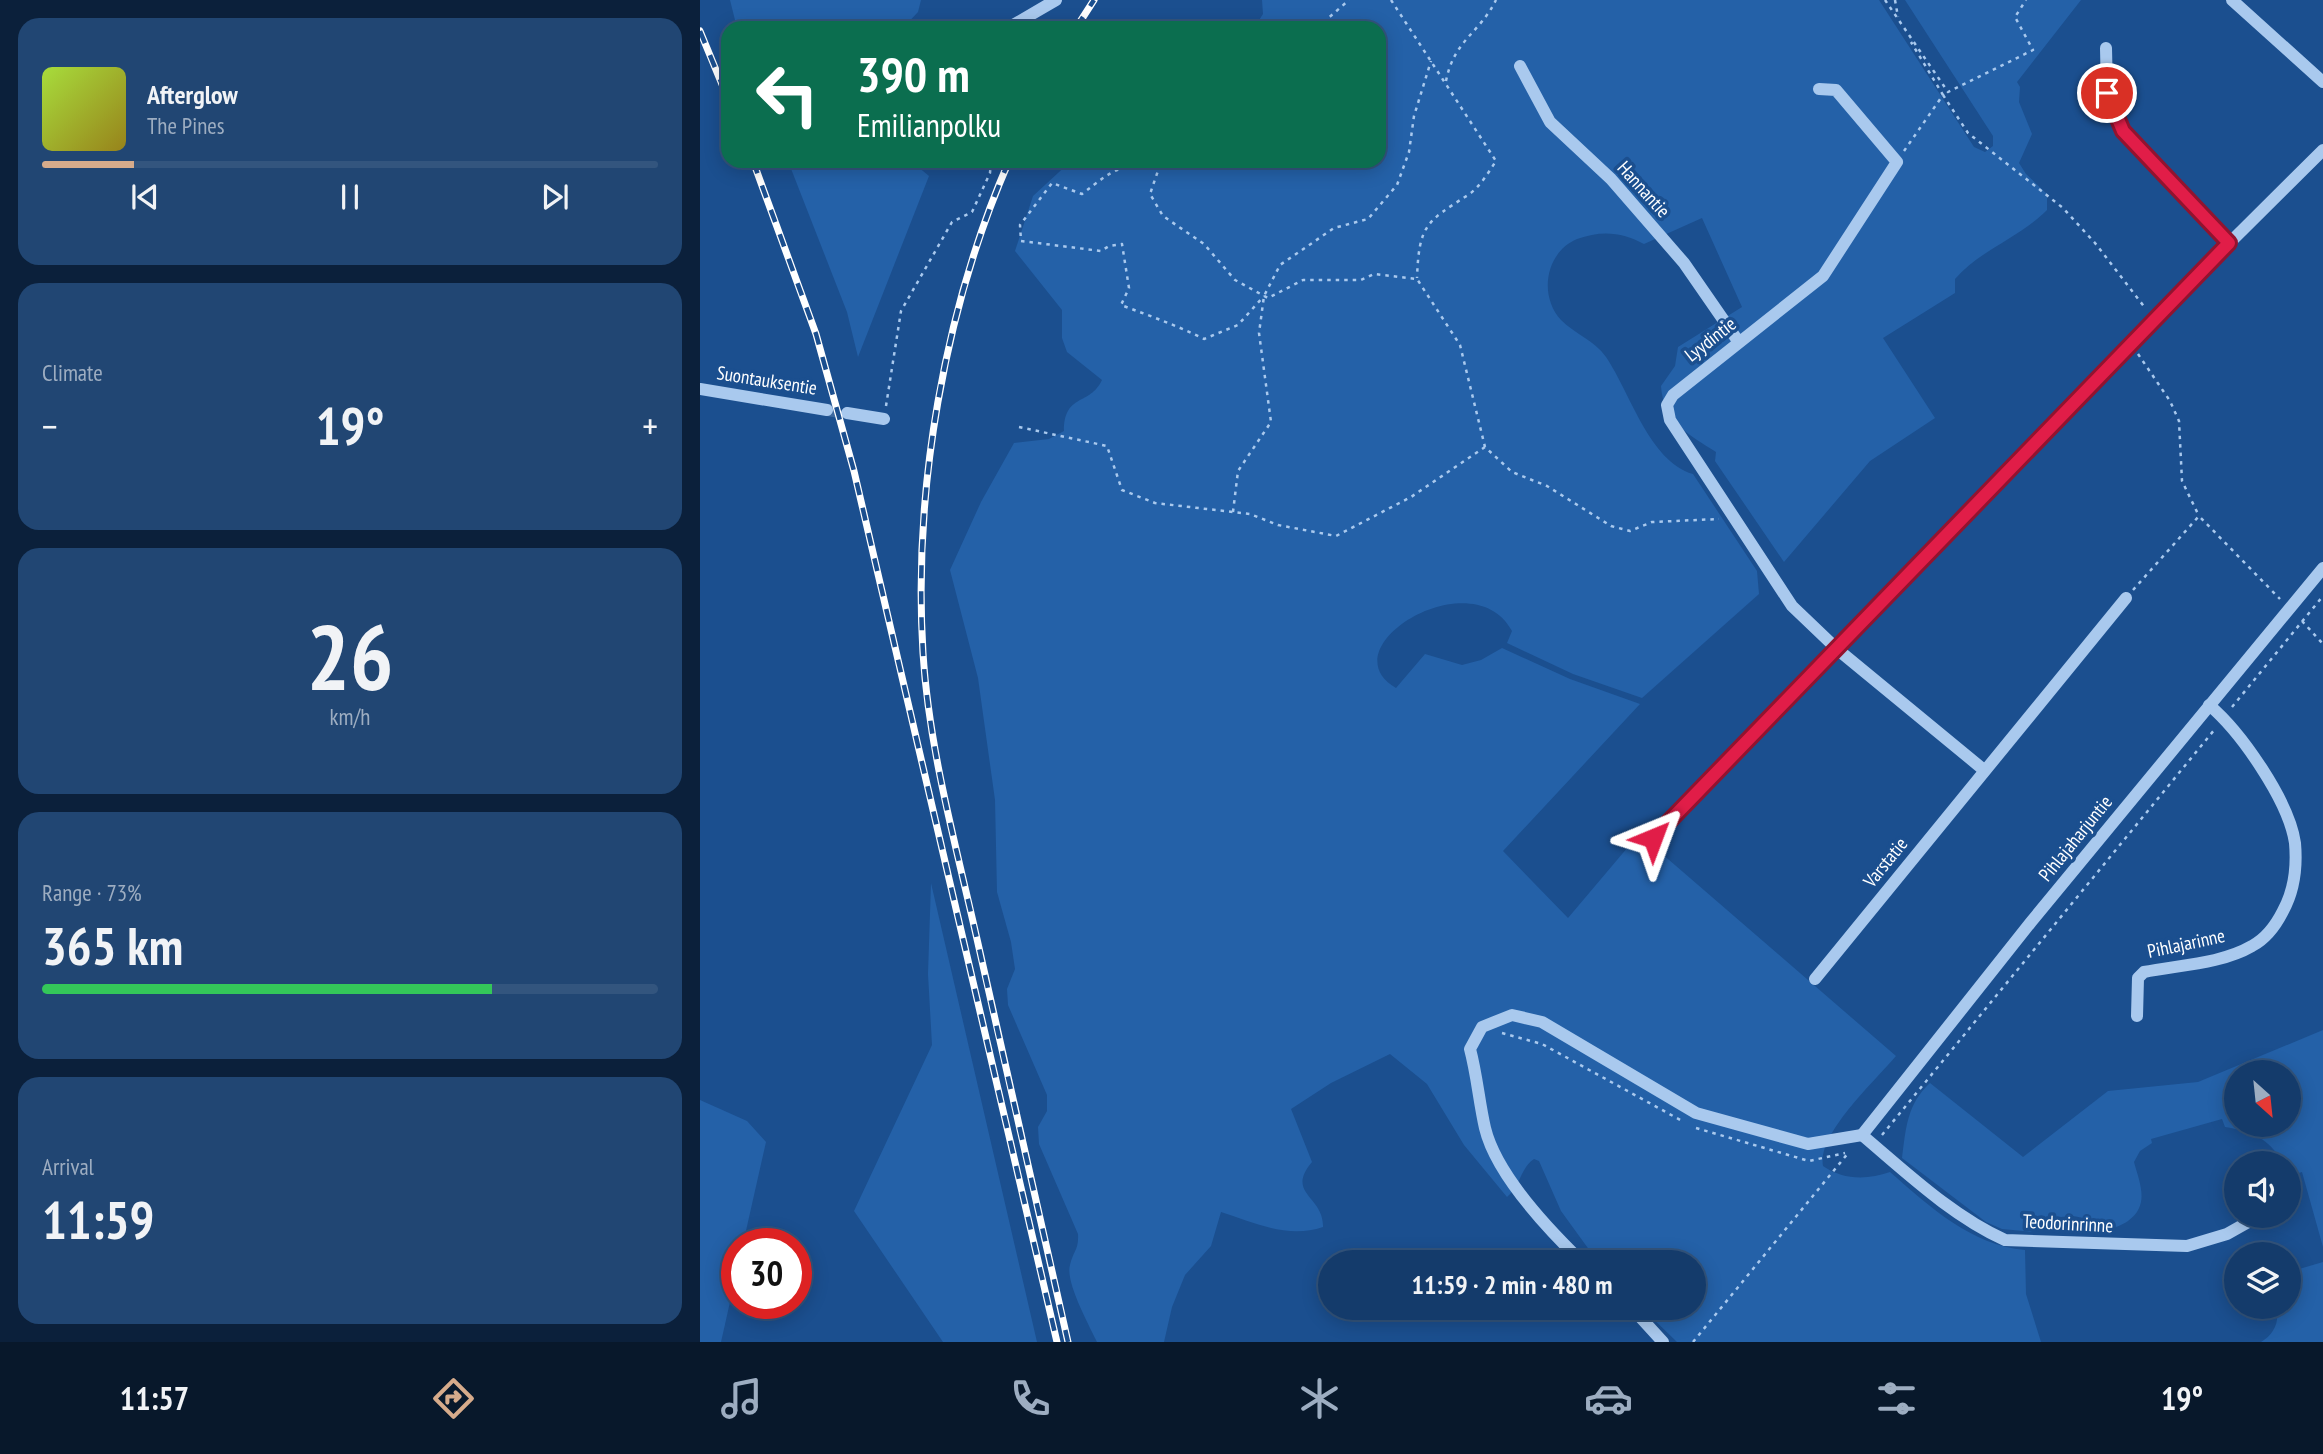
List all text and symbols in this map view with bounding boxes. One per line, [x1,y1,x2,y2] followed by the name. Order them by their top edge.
[857,42,970,106] text: 390 m
[742,49,833,140] icon: left
[2077,63,2137,123] pin
[2088,74,2126,112] icon: arrive
[147,78,238,111] text: Afterglow
[857,104,1001,146] text: Emilianpolku
[147,111,225,140] text: The Pines
[1612,156,1676,222] street label: Hannantie
[126,178,164,216] icon: previous
[331,178,369,216] icon: pause
[536,178,574,216] icon: next
[1679,311,1741,367] street label: Lyydintie
[42,358,103,387] text: Climate
[715,360,819,400] street label: Suontauksentie
[316,392,384,459] text: 19°
[42,401,58,450] text: −
[642,401,658,450] text: +
[307,597,394,715] text: 26
[330,702,370,731] text: km/h
[2033,790,2117,886] street label: Pihlajaharjuntie
[1616,801,1690,875] position arrow
[1857,832,1912,893] street label: Varstatie
[42,878,142,907] text: Range · 73%
[42,912,183,979] text: 365 km
[2145,923,2227,963] street label: Pihlajarinne
[2224,1060,2301,1138] north arrow
[2224,1060,2301,1319] map controls
[2224,1151,2301,1228] button: sound
[42,1152,94,1181] text: Arrival
[42,1186,154,1253] text: 11:59
[2022,1209,2114,1237] street label: Teodorinrinne
[721,1228,812,1319] speed limit sign: 30
[2224,1242,2301,1319] button: layers
[1412,1268,1612,1301] text: 11:59 · 2 min · 480 m
[429,1374,478,1423] icon: directions
[717,1374,766,1423] icon: music
[1006,1374,1055,1423] icon: phone
[1295,1374,1344,1423] icon: climate
[1584,1374,1633,1423] icon: car
[1872,1374,1921,1423] icon: filters
[120,1377,189,1419] text: 11:57
[2161,1377,2203,1419] text: 19°

